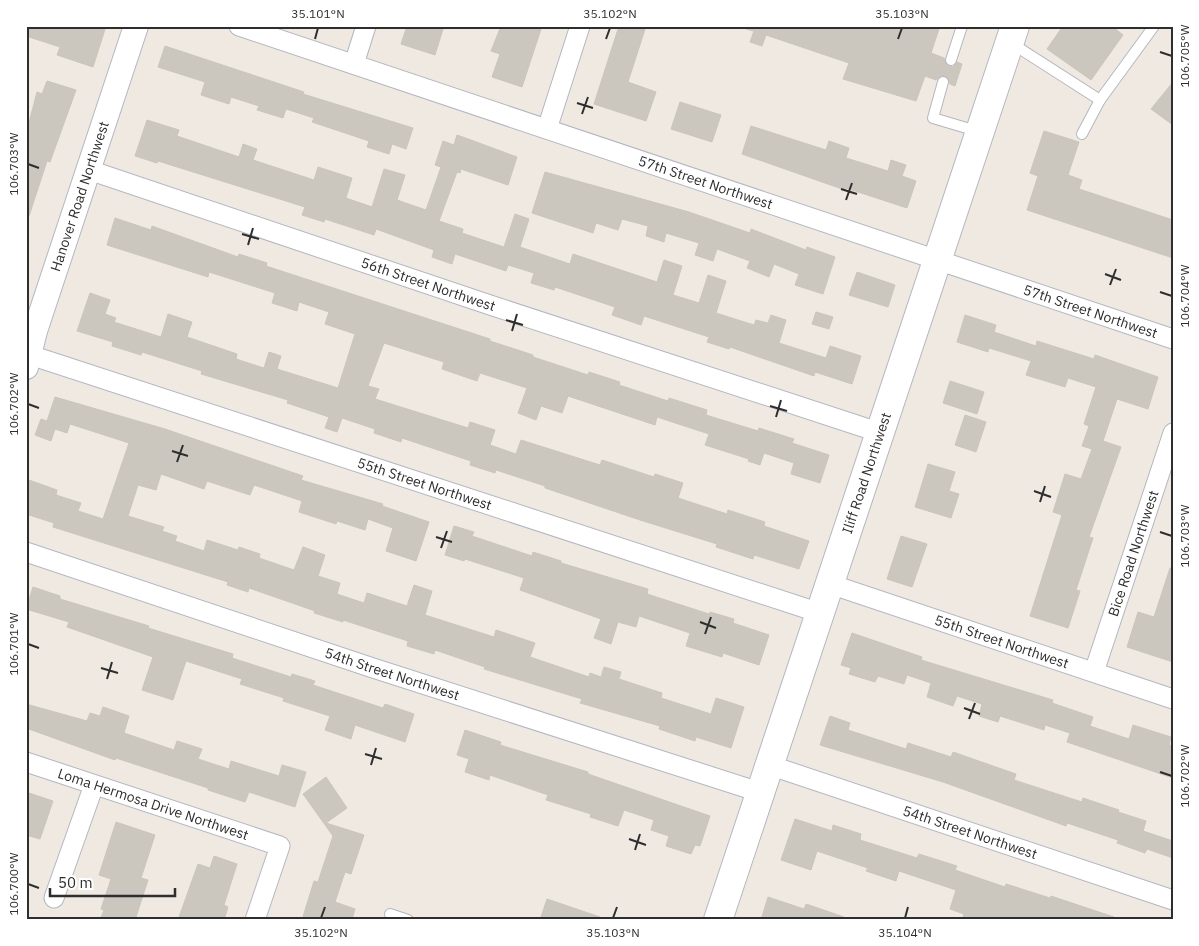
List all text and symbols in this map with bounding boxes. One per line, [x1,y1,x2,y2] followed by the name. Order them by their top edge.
[291,6,345,21] text: 35.101°N
[583,6,637,21] text: 35.102°N
[875,6,929,21] text: 35.103°N
[1177,24,1192,87] text: 106.705°W
[46,119,113,274] street label: Hanover Road Northwest
[6,132,21,195] text: 106.703°W
[636,151,775,213] street label: 57th Street Northwest
[359,253,498,315] street label: 56th Street Northwest
[1177,264,1192,327] text: 106.704°W
[1021,280,1160,342] street label: 57th Street Northwest
[6,372,21,435] text: 106.702°W
[838,410,895,536] street label: Iliff Road Northwest
[355,453,494,514] street label: 55th Street Northwest
[1104,488,1163,619] street label: Bice Road Northwest
[1177,504,1192,567] text: 106.703°W
[932,611,1071,672] street label: 55th Street Northwest
[6,612,21,675] text: 106.701°W
[323,644,462,704] street label: 54th Street Northwest
[1177,744,1192,807] text: 106.702°W
[56,764,251,844] street label: Loma Hermosa Drive Northwest
[901,801,1040,863] street label: 54th Street Northwest
[6,852,21,915] text: 106.700°W
[50,866,175,898] scale bar
[58,873,93,892] text: 50 m
[294,925,348,940] text: 35.102°N
[586,925,640,940] text: 35.103°N
[878,925,932,940] text: 35.104°N

